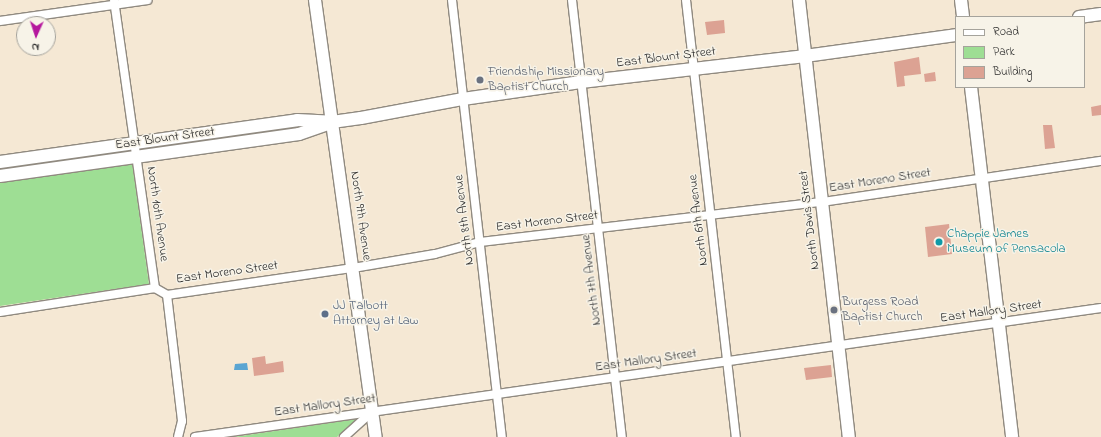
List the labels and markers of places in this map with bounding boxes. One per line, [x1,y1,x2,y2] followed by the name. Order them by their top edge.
[488,65,604,96] place label: Friendship Missionary Baptist Church
[475,75,485,85] marker: Friendship Missionary Baptist Church
[947,227,1065,258] place label: Chappie James Museum of Pensacola
[934,237,944,247] marker: Chappie James Museum of Pensacola
[842,295,922,326] place label: Burgess Road Baptist Church
[333,299,418,330] place label: JJ Talbott Attorney at Law
[829,305,839,315] marker: Burgess Road Baptist Church
[320,309,330,319] marker: JJ Talbott Attorney at Law

